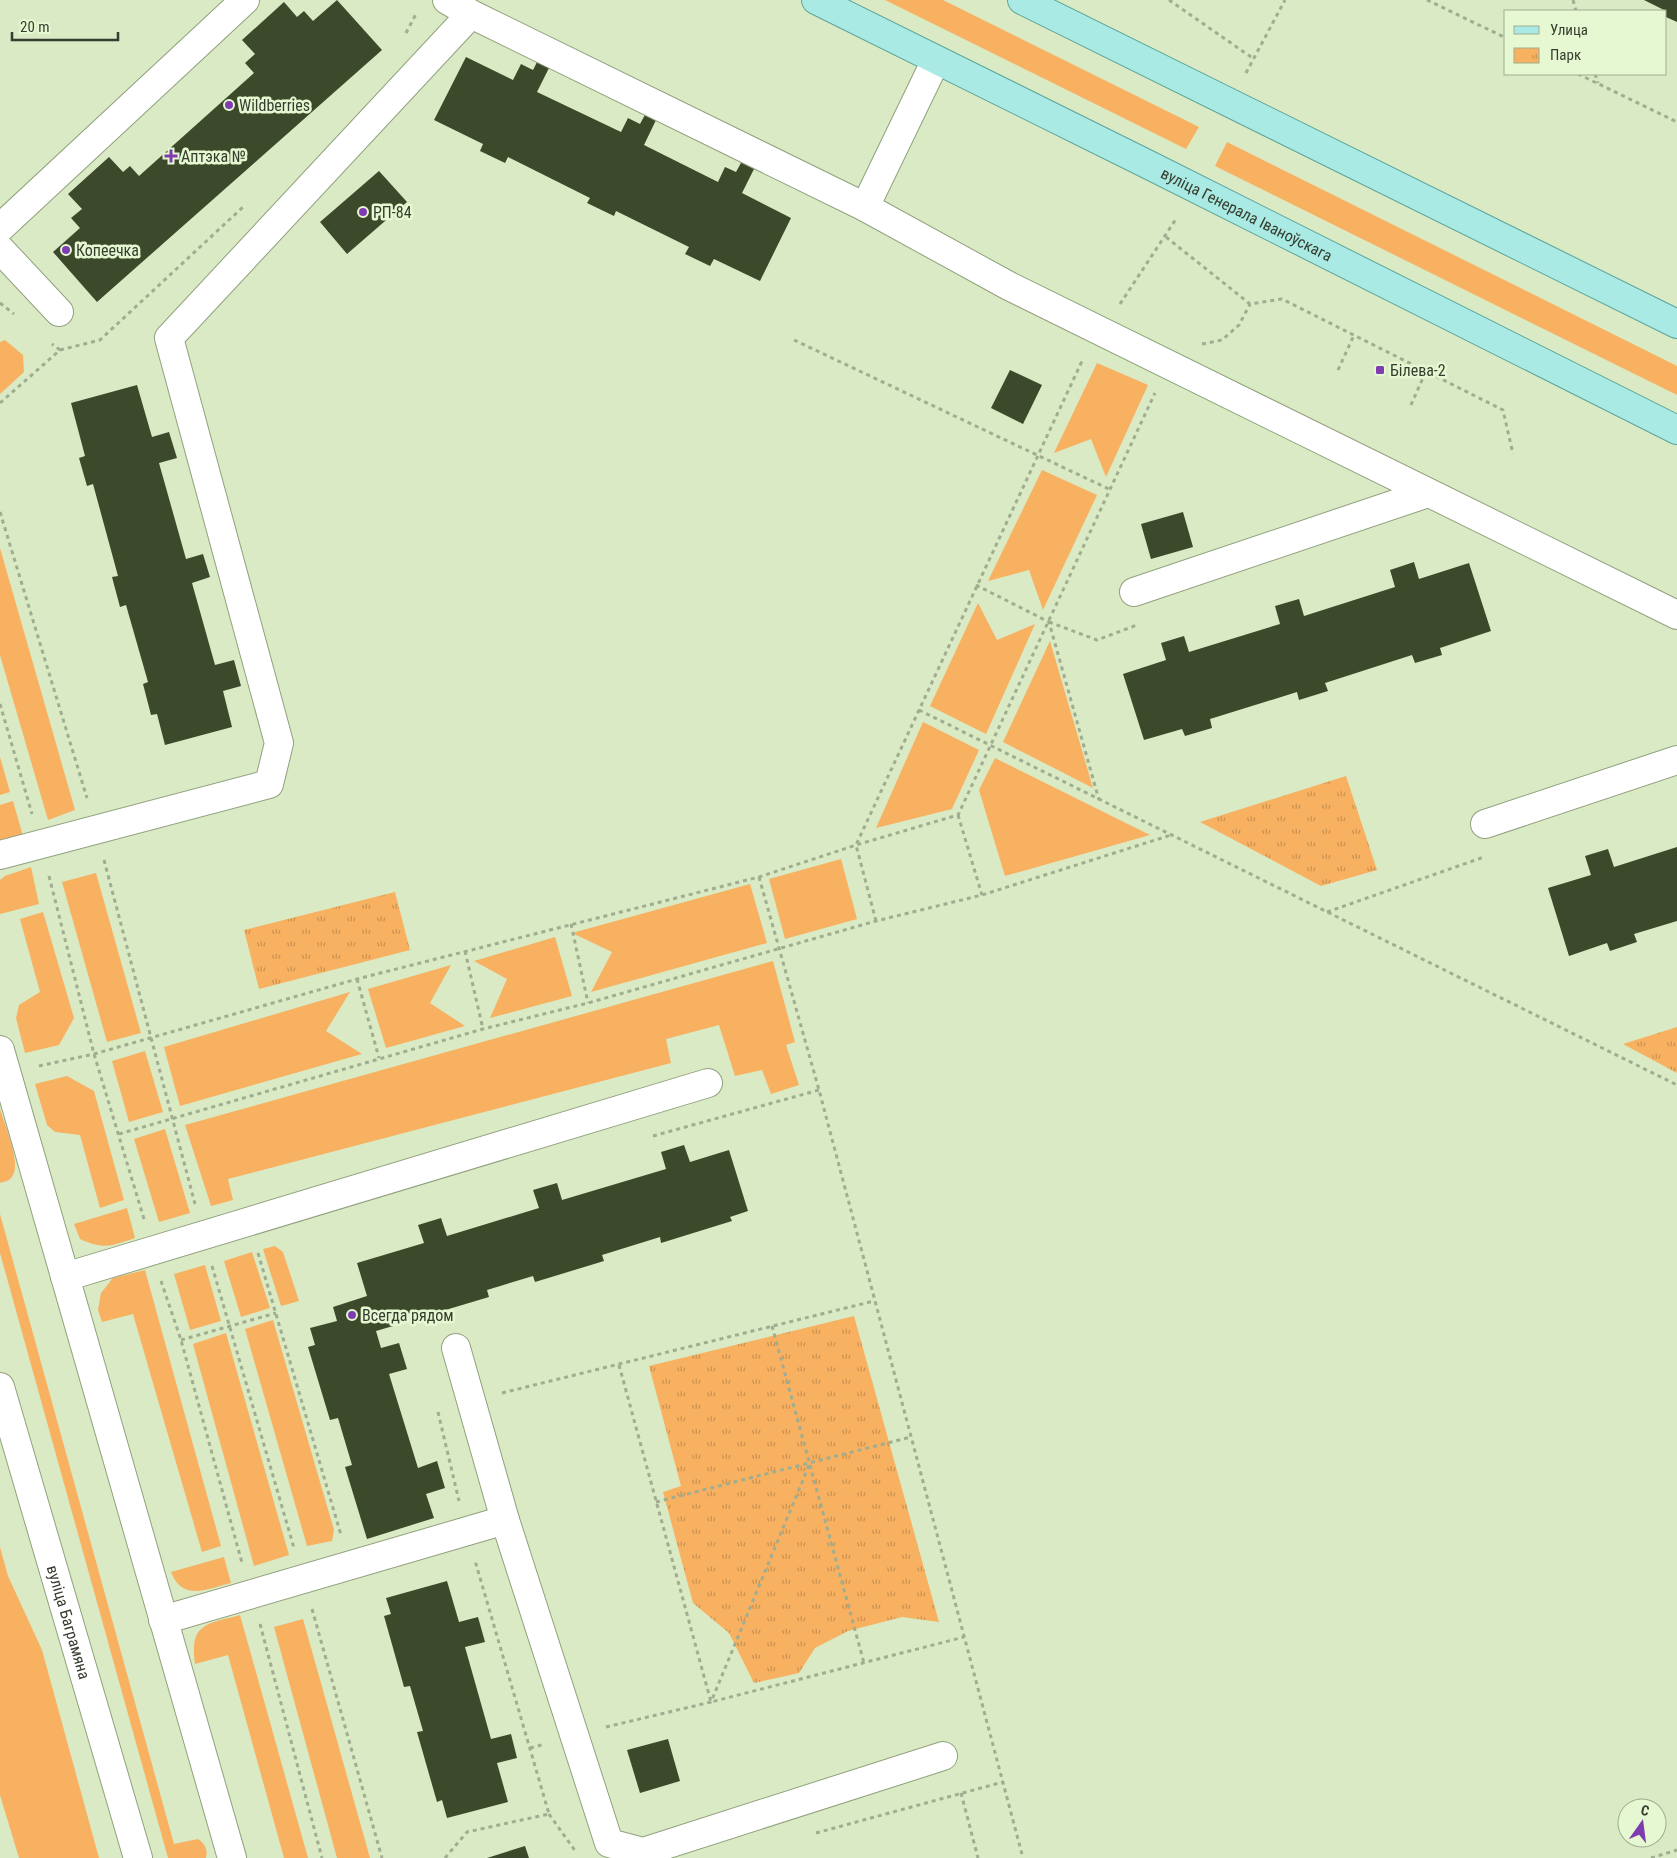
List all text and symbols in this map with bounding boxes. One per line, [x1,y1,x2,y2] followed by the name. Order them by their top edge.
[12,10,119,42] scale bar
[1504,10,1667,75] legend
[20,18,50,36] text: 20 m
[1550,21,1588,39] text: Улица
[1550,46,1581,64] text: Парк
[239,96,310,115] place label: Wildberries
[223,99,235,111] marker: Wildberries
[181,147,246,166] place label: Аптэка №
[165,150,177,162] marker: Аптэка №
[1158,164,1335,265] street label: вуліца Генерала Іваноўскага
[373,203,412,222] place label: РП-84
[357,206,369,218] marker: РП-84
[76,241,139,260] place label: Копеечка
[60,244,72,256] marker: Копеечка
[1390,361,1446,380] place label: Білева-2
[1374,364,1386,376] marker: Білева-2
[362,1306,454,1325] place label: Всегда рядом
[346,1309,358,1321] marker: Всегда рядом
[43,1563,94,1681] street label: вуліца Баграмяна
[1617,1798,1667,1848] north arrow
[1639,1802,1651,1819] text: С

